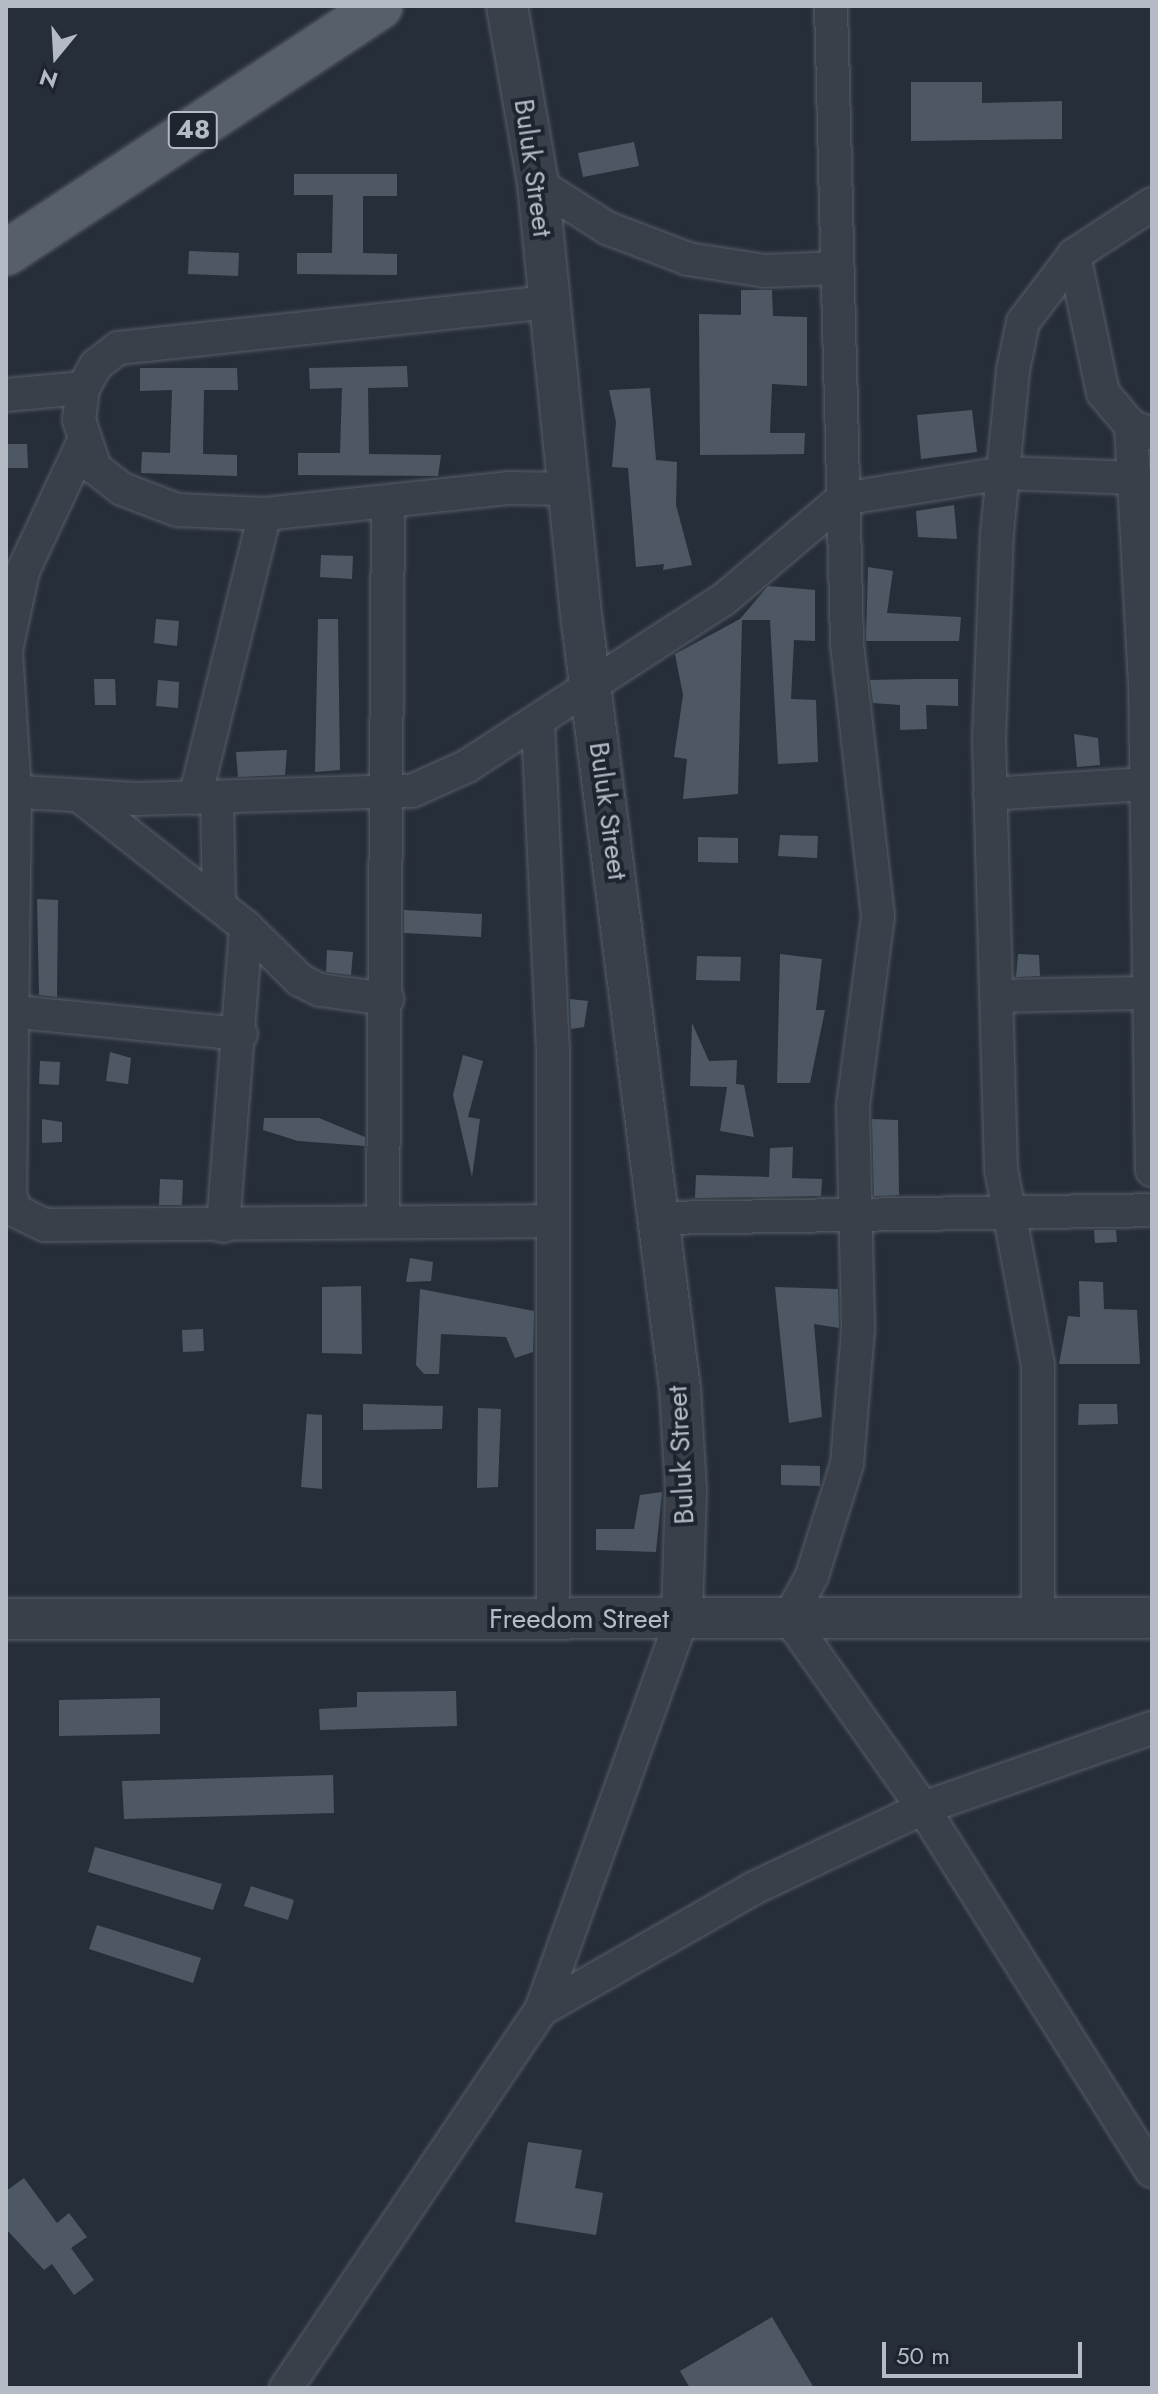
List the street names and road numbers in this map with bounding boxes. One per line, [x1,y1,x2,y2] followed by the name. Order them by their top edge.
[507,97,559,239] street label: Buluk Street
[167,108,219,152] road number: 48
[582,740,634,882] street label: Buluk Street
[661,1385,701,1525] street label: Buluk Street
[489,1602,669,1636] street label: Freedom Street

